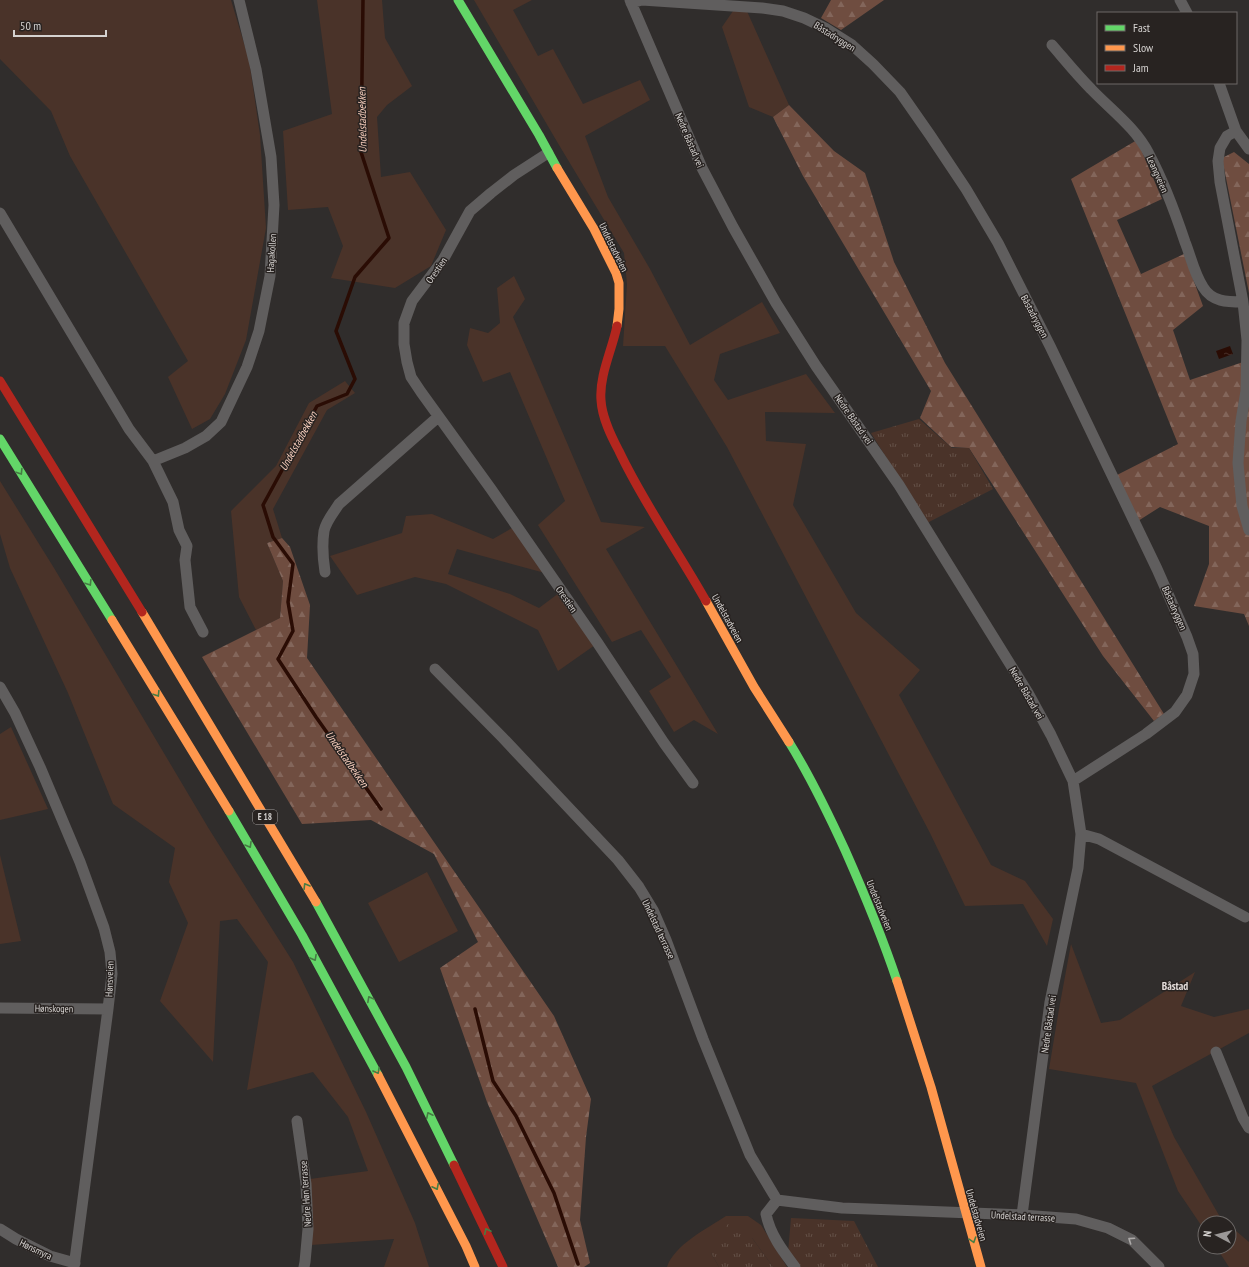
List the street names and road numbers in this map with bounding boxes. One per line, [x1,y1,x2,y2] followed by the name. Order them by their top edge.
[811,19,858,54] street label: Båstadryggen
[672,111,707,170] street label: Nedre Båstad vei
[1144,154,1171,195] street label: Leangveien
[596,220,631,274] street label: Undelstadveien
[264,233,279,273] street label: Hagakollen
[423,255,450,286] street label: Orestien
[1018,293,1051,340] street label: Båstadryggen
[832,392,876,447] street label: Nedre Båstad vei
[553,584,580,615] street label: Orestien
[1159,584,1190,632] street label: Båstadryggen
[709,592,746,645] street label: Undelstadveien
[1006,665,1047,722] street label: Nedre Båstad vei
[253,810,277,824] road number: E 18
[863,878,896,932] street label: Undelstadveien
[639,897,678,961] street label: Undelstad terrasse
[102,961,117,997] street label: Hønsveien
[1038,994,1059,1054] street label: Nedre Båstad vei
[35,1002,73,1015] street label: Hønskogen
[297,1160,314,1227] street label: Nedre Høn terrasse
[963,1188,990,1243] street label: Undelstadveien
[991,1208,1055,1225] street label: Undelstad terrasse
[17,1236,54,1263] street label: Hønsmyra

